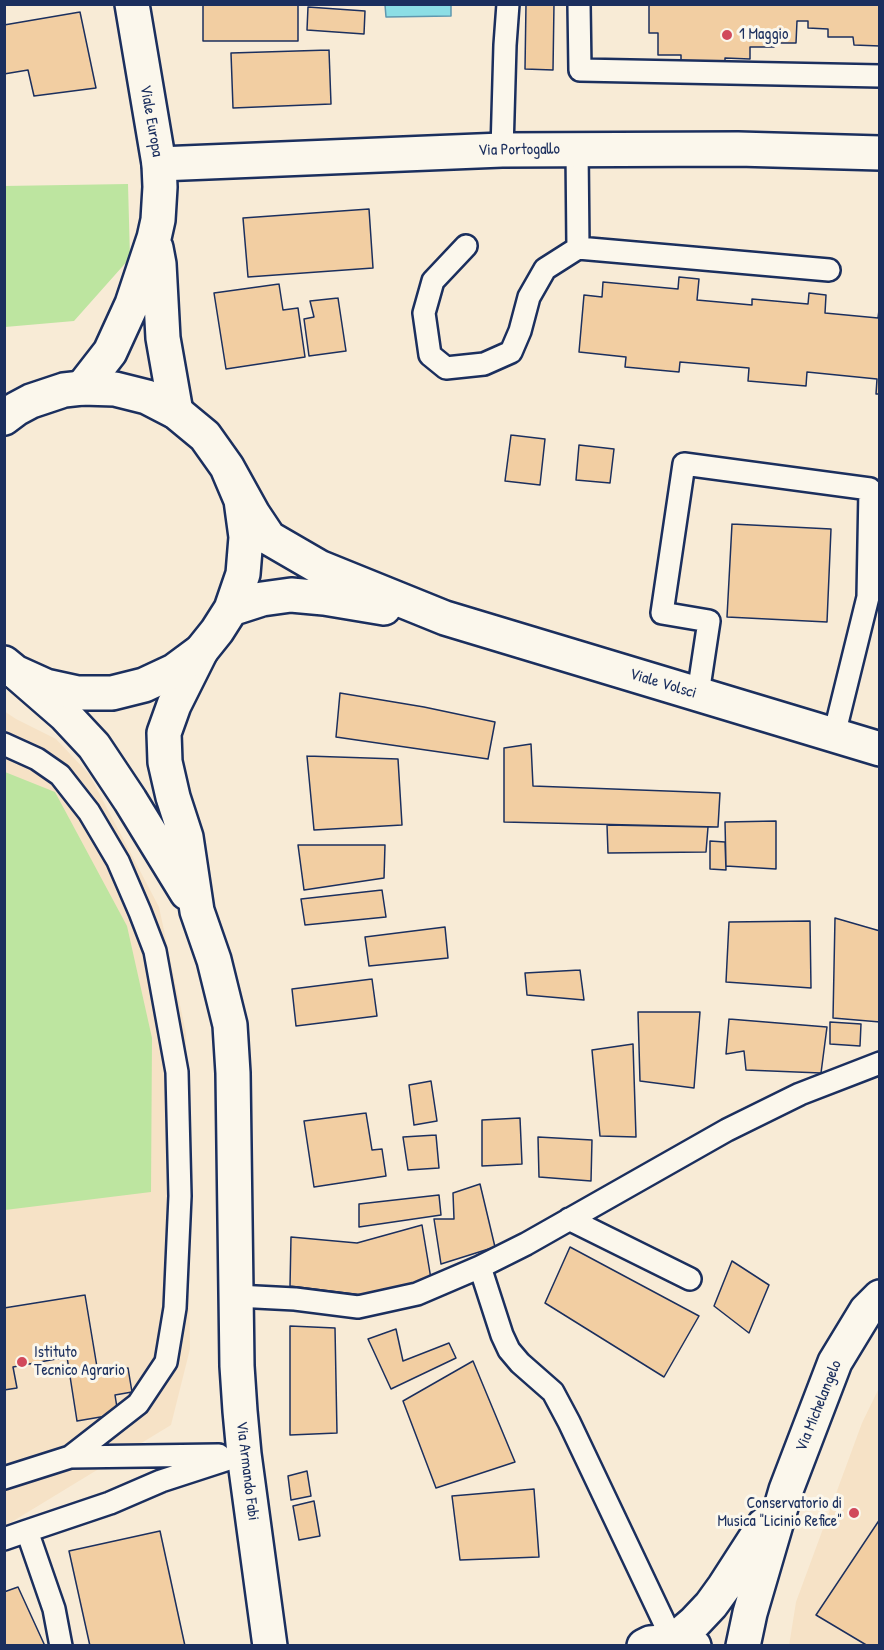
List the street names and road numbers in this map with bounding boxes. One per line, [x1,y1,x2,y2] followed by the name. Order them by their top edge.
[135,84,167,158] street label: Viale Europa
[478,140,560,160] street label: Via Portogallo
[627,665,699,703] street label: Viale Volsci
[792,1357,846,1455] street label: Via Michelangelo
[231,1420,263,1522] street label: Via Armando Fabi

